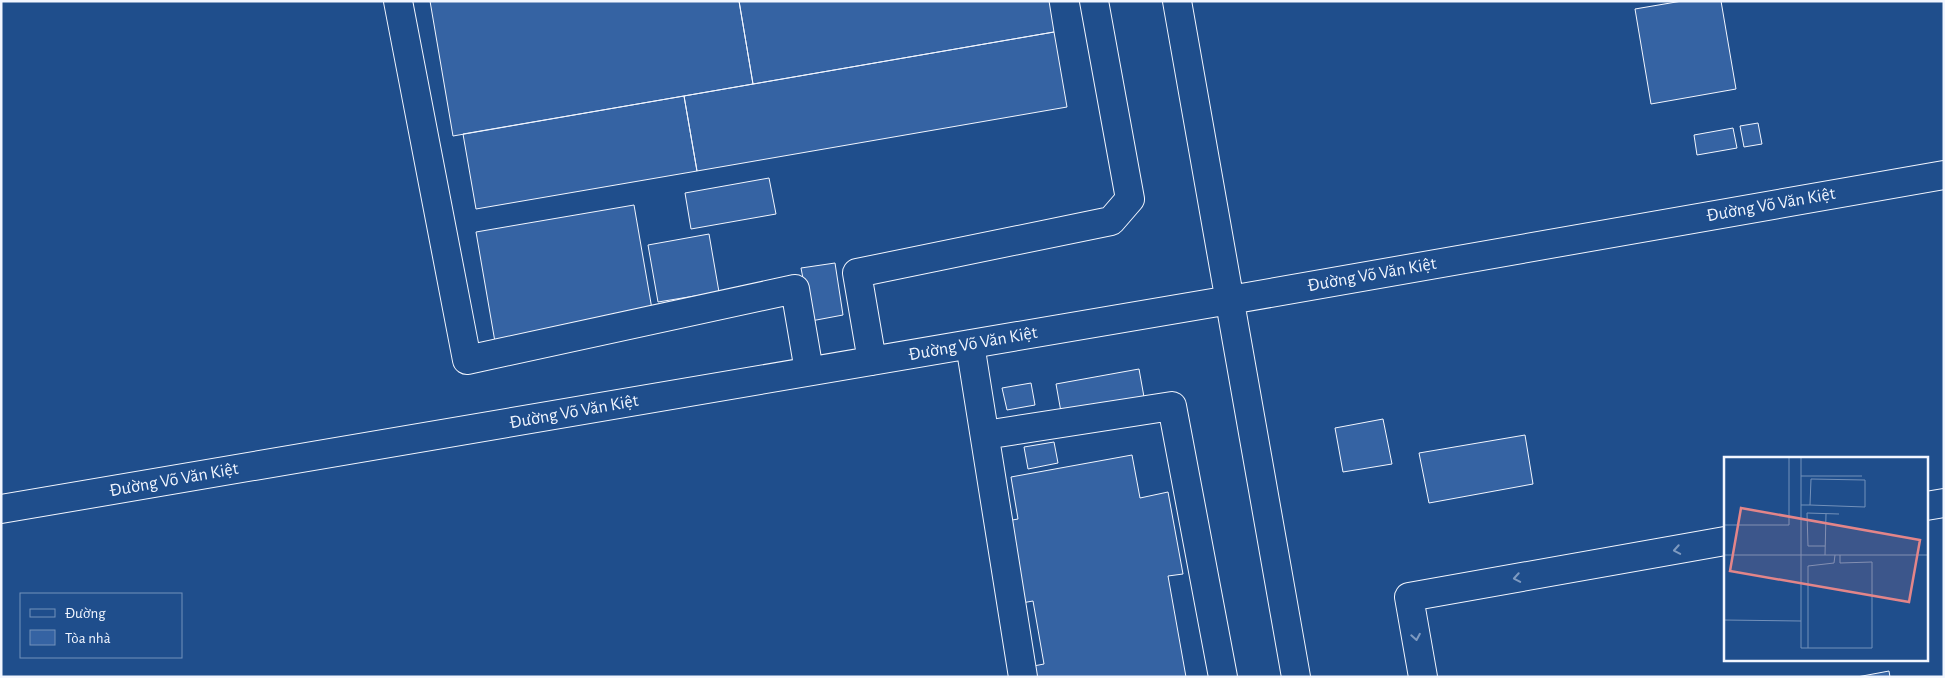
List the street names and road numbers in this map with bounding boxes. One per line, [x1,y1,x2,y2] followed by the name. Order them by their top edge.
[1705,185,1837,225] street label: Đường Võ Văn Kiệt
[1306,255,1438,295] street label: Đường Võ Văn Kiệt
[907,324,1039,364] street label: Đường Võ Văn Kiệt
[508,392,640,432] street label: Đường Võ Văn Kiệt
[108,460,240,500] street label: Đường Võ Văn Kiệt

